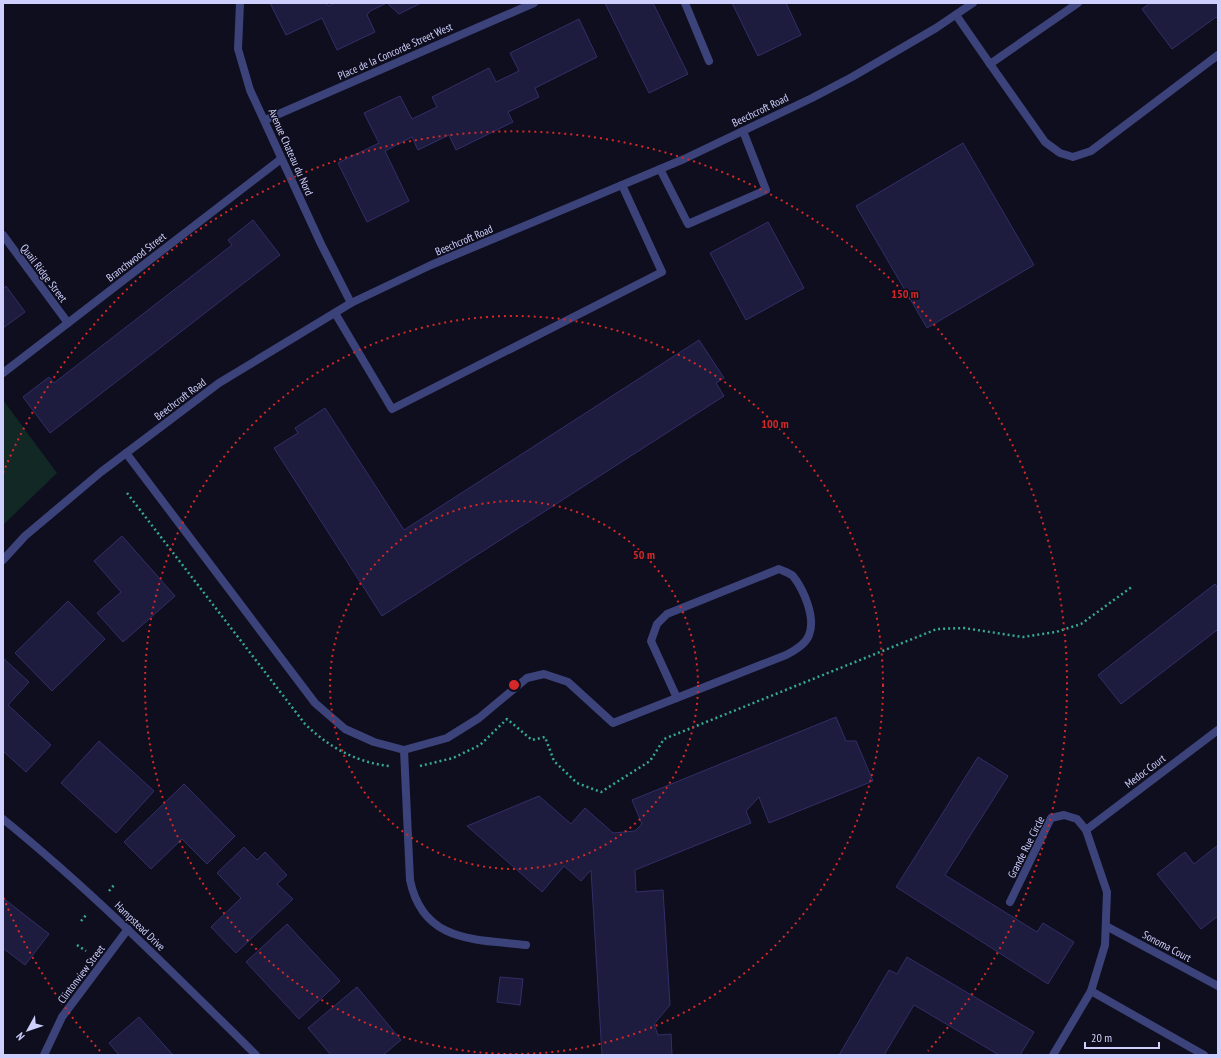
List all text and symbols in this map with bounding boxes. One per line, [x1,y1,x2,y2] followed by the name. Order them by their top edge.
[335,19,455,83] street label: Place de la Concorde Street West
[729,90,791,130] street label: Beechcroft Road
[266,106,317,198] street label: Avenue Chateau du Nord
[433,222,495,258] street label: Beechcroft Road
[103,229,169,285] street label: Branchwood Street
[18,241,70,305] street label: Quail Ridge Street
[891,286,919,301] text: 150 m
[151,375,209,423] street label: Beechcroft Road
[761,416,789,431] text: 100 m
[633,547,655,562] text: 50 m
[507,678,521,692] centre of rings
[1122,751,1168,791] street label: Medoc Court
[1004,813,1048,880] street label: Grande Rue Circle
[112,898,169,954] street label: Hampstead Drive
[1140,927,1194,965] street label: Sonoma Court
[54,942,108,1006] street label: Clintonview Street
[8,1010,48,1050] north arrow
[1085,1024,1159,1050] scale bar
[13,1030,28,1043] text: N
[1091,1030,1112,1045] text: 20 m

